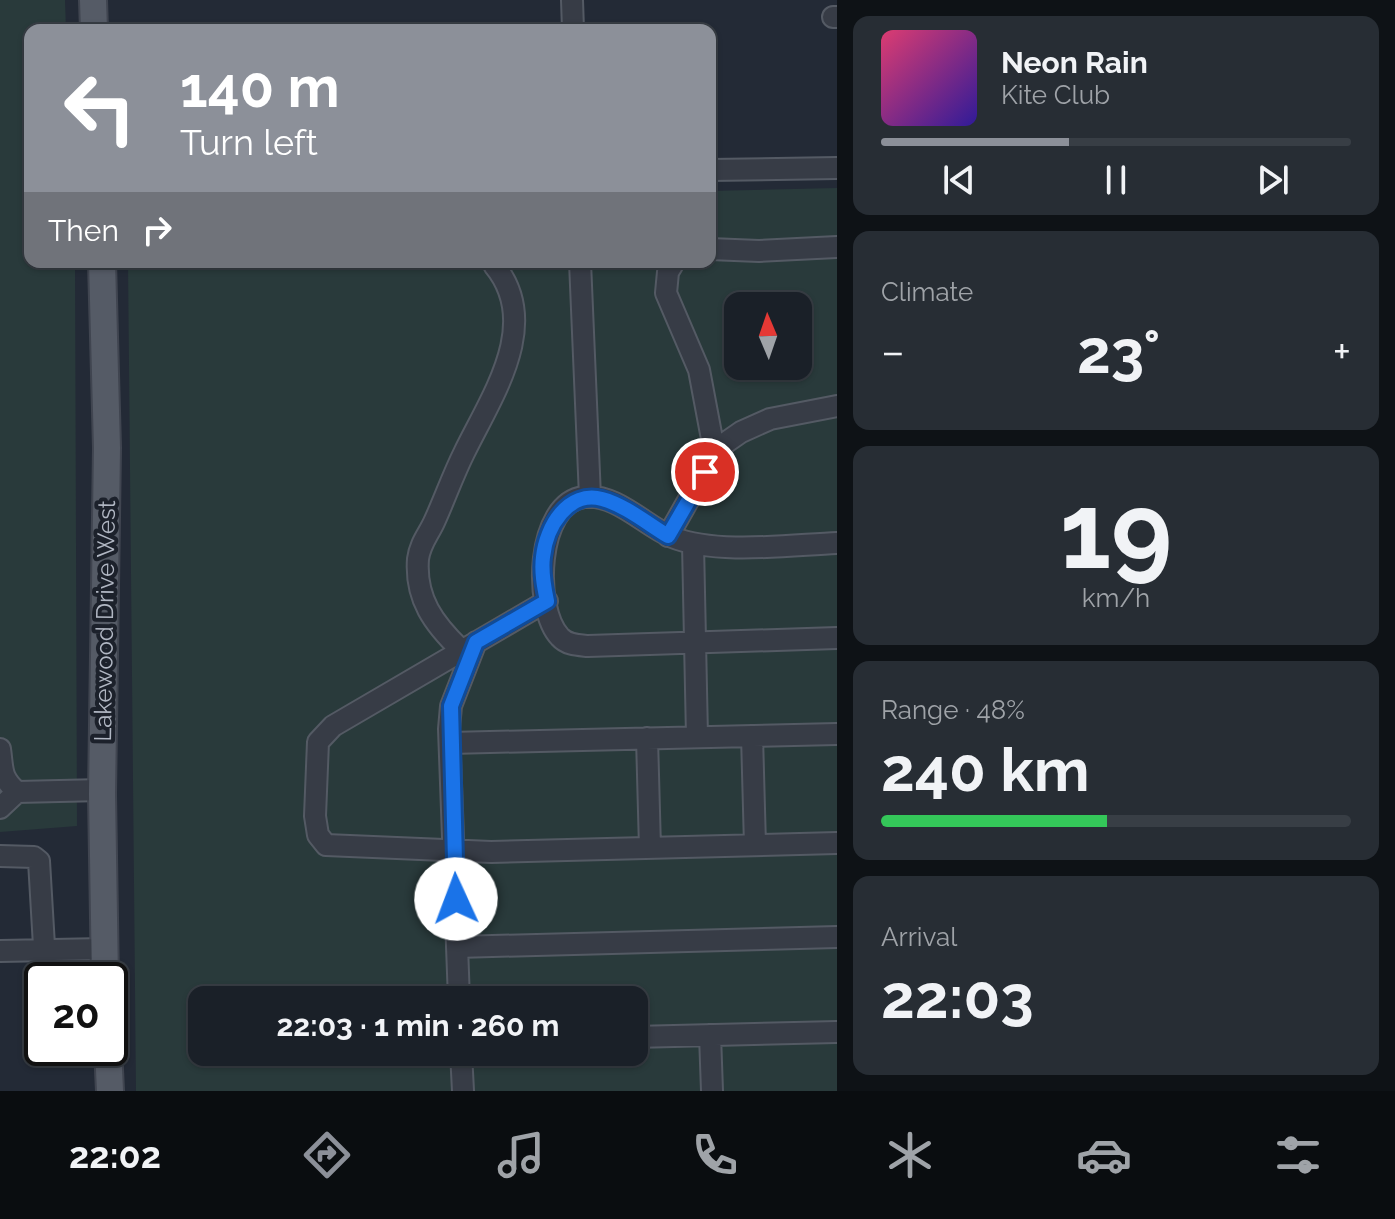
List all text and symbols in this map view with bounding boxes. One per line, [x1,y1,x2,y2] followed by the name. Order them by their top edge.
[1001,45,1148,80] text: Neon Rain
[180,54,340,120] text: 140 m
[48,56,152,160] icon: left
[1001,80,1110,110] text: Kite Club
[180,121,318,163] text: Turn left
[937,158,981,202] icon: previous
[1094,158,1138,202] icon: pause
[1251,158,1295,202] icon: next
[135,208,179,252] icon: right
[48,213,119,248] text: Then
[881,277,973,307] text: Climate
[724,292,812,380] north arrow
[724,292,812,380] map controls
[1077,317,1160,387] text: 23°
[881,326,905,377] text: −
[1333,326,1351,377] text: +
[671,438,739,506] pin
[683,450,727,494] icon: arrive
[1060,470,1172,592] text: 19
[88,500,121,742] street label: Lakewood Drive West
[1082,583,1150,613] text: km/h
[881,695,1025,725] text: Range · 48%
[881,735,1090,805] text: 240 km
[414,857,498,941] position arrow
[881,922,957,952] text: Arrival
[24,962,128,1066] speed limit sign: 20
[881,962,1034,1032] text: 22:03
[276,1008,560,1043] text: 22:03 · 1 min · 260 m
[299,1127,355,1183] icon: directions
[493,1127,549,1183] icon: music
[687,1127,743,1183] icon: phone
[882,1127,938,1183] icon: climate
[1076,1127,1132,1183] icon: car
[1270,1127,1326,1183] icon: filters
[69,1134,161,1176] text: 22:02

